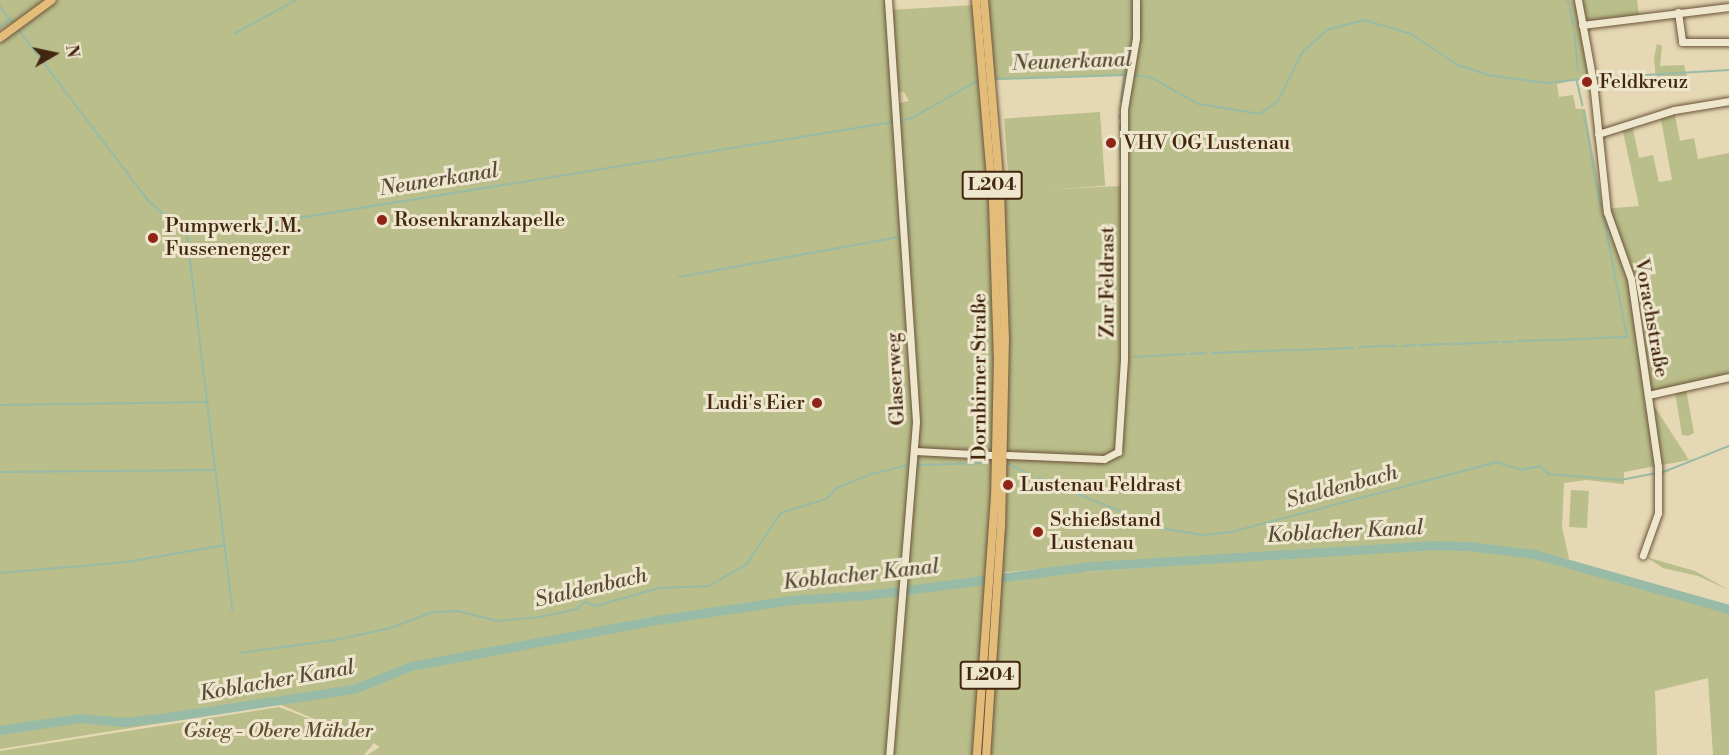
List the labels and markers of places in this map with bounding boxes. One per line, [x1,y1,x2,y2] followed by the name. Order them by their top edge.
[1599,70,1688,94] place label: Feldkreuz
[1580,75,1594,89] marker: Feldkreuz
[1123,131,1290,155] place label: VHV OG Lustenau
[1104,136,1118,150] marker: VHV OG Lustenau
[394,208,565,232] place label: Rosenkranzkapelle
[375,213,389,227] marker: Rosenkranzkapelle
[165,214,301,261] place label: Pumpwerk J.M. Fussenengger
[146,231,160,245] marker: Pumpwerk J.M. Fussenengger
[706,391,805,415] place label: Ludi's Eier
[810,396,824,410] marker: Ludi's Eier
[1020,473,1182,497] place label: Lustenau Feldrast
[1001,478,1015,492] marker: Lustenau Feldrast
[1050,508,1161,555] place label: Schießstand Lustenau
[1031,525,1045,539] marker: Schießstand Lustenau

